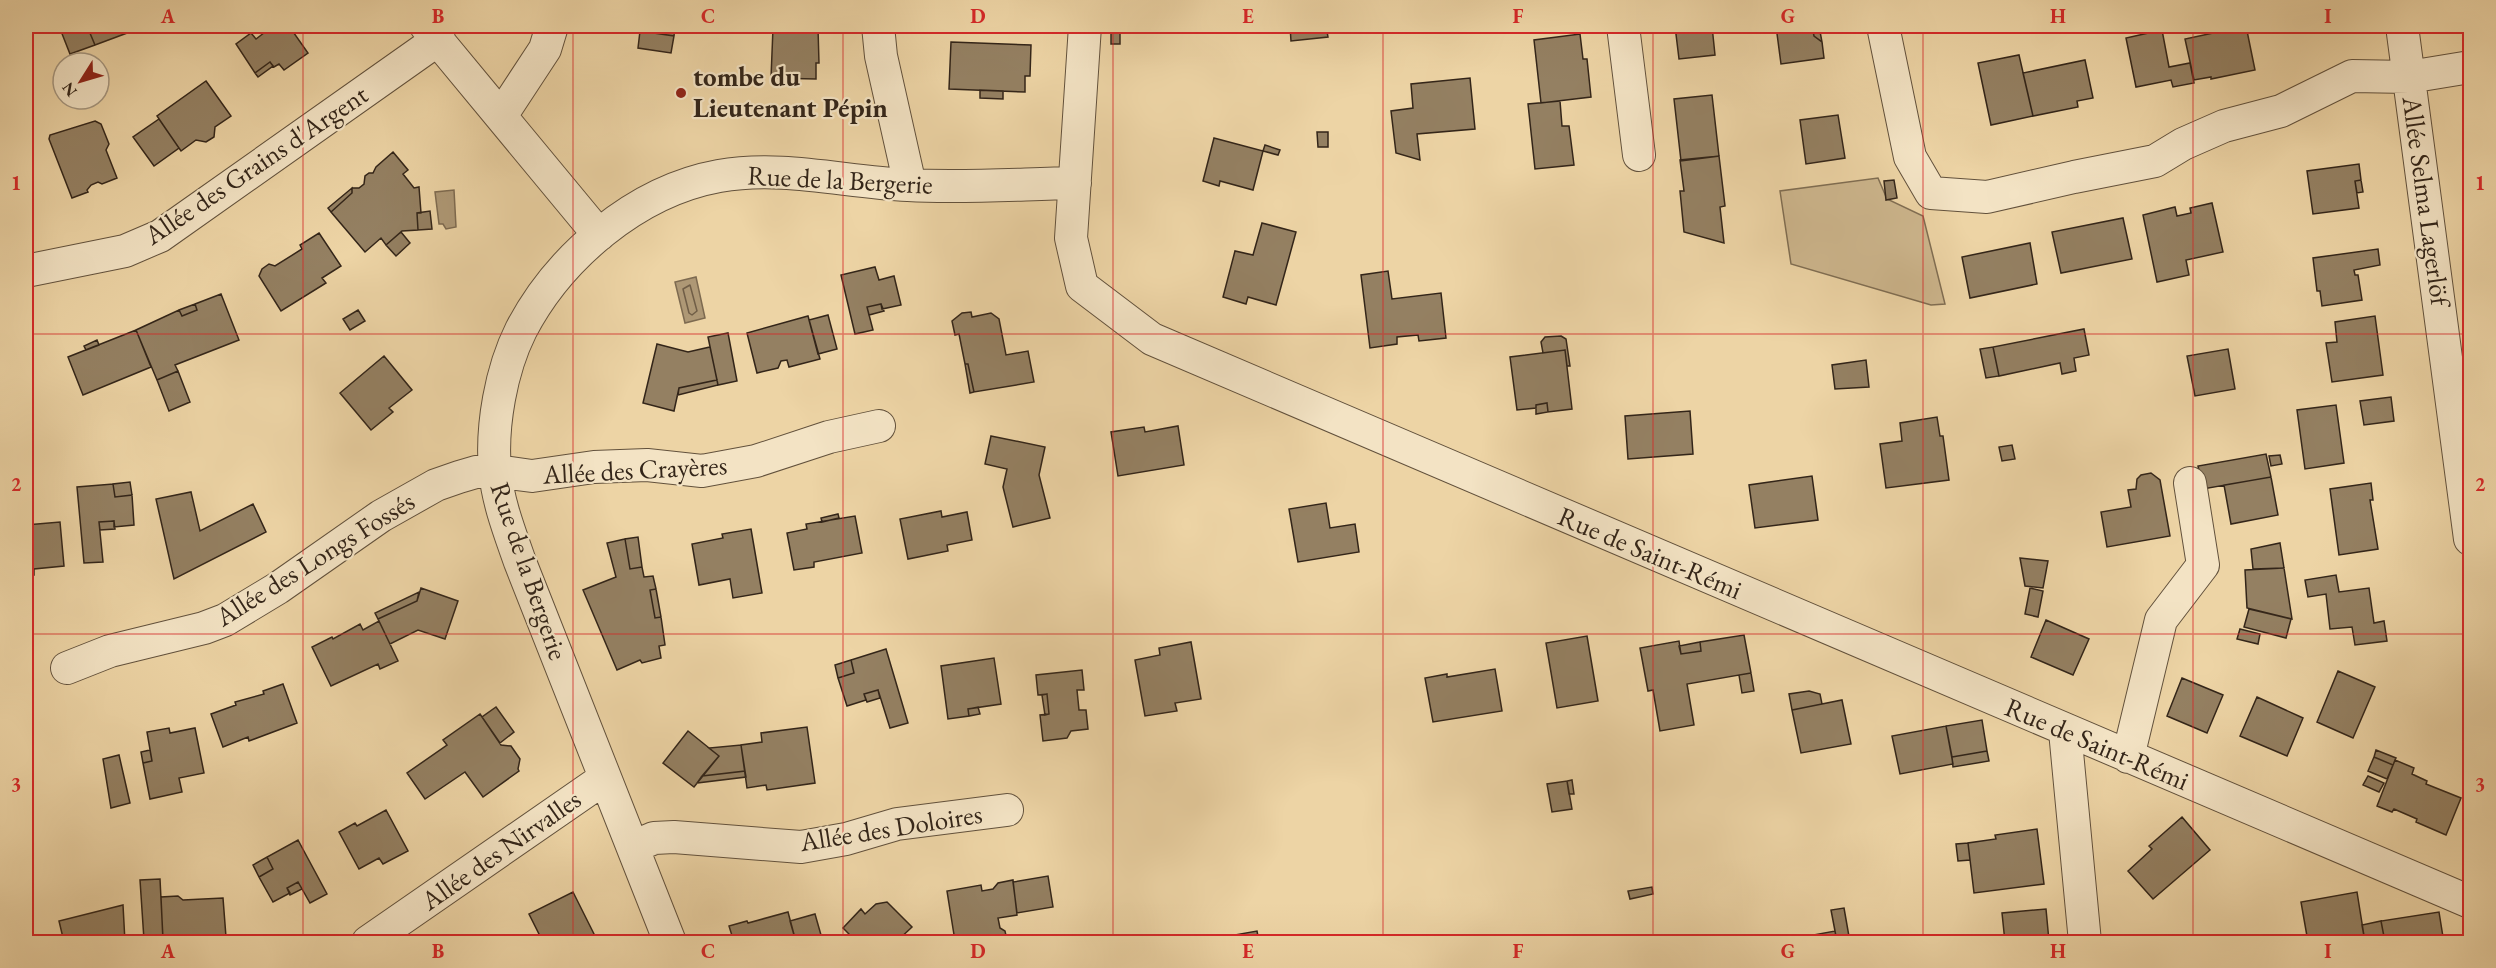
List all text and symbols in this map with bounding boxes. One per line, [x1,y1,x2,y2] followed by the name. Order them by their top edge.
[160,3,176,29] text: A
[432,3,444,29] text: B
[701,3,715,29] text: C
[970,3,986,29] text: D
[1242,3,1254,29] text: E
[1513,3,1524,29] text: F
[1781,3,1795,29] text: G
[2050,3,2066,29] text: H
[2324,3,2332,29] text: I
[51,51,111,111] north arrow
[693,59,888,125] place label: tombe du Lieutenant Pépin
[136,76,375,253] street label: Allée des Grains d'Argent
[57,78,82,101] text: N
[674,86,688,100] marker: tombe du Lieutenant Pépin
[2394,93,2459,311] street label: Allée Selma Lagerlöf
[746,157,934,202] street label: Rue de la Bergerie
[11,170,21,196] text: 1
[2475,170,2485,196] text: 1
[541,447,728,492] street label: Allée des Crayères
[11,471,22,497] text: 2
[2475,471,2486,497] text: 2
[483,477,576,664] street label: Rue de la Bergerie
[208,483,421,634] street label: Allée des Longs Fossés
[1553,498,1748,607] street label: Rue de Saint-Rémi
[2000,689,2195,798] street label: Rue de Saint-Rémi
[11,771,21,797] text: 3
[2475,771,2485,797] text: 3
[413,781,588,918] street label: Allée des Nirvalles
[796,796,985,859] street label: Allée des Doloires
[160,938,176,964] text: A
[432,938,444,964] text: B
[701,938,715,964] text: C
[970,938,986,964] text: D
[1242,938,1254,964] text: E
[1513,938,1524,964] text: F
[1781,938,1795,964] text: G
[2050,938,2066,964] text: H
[2324,938,2332,964] text: I

